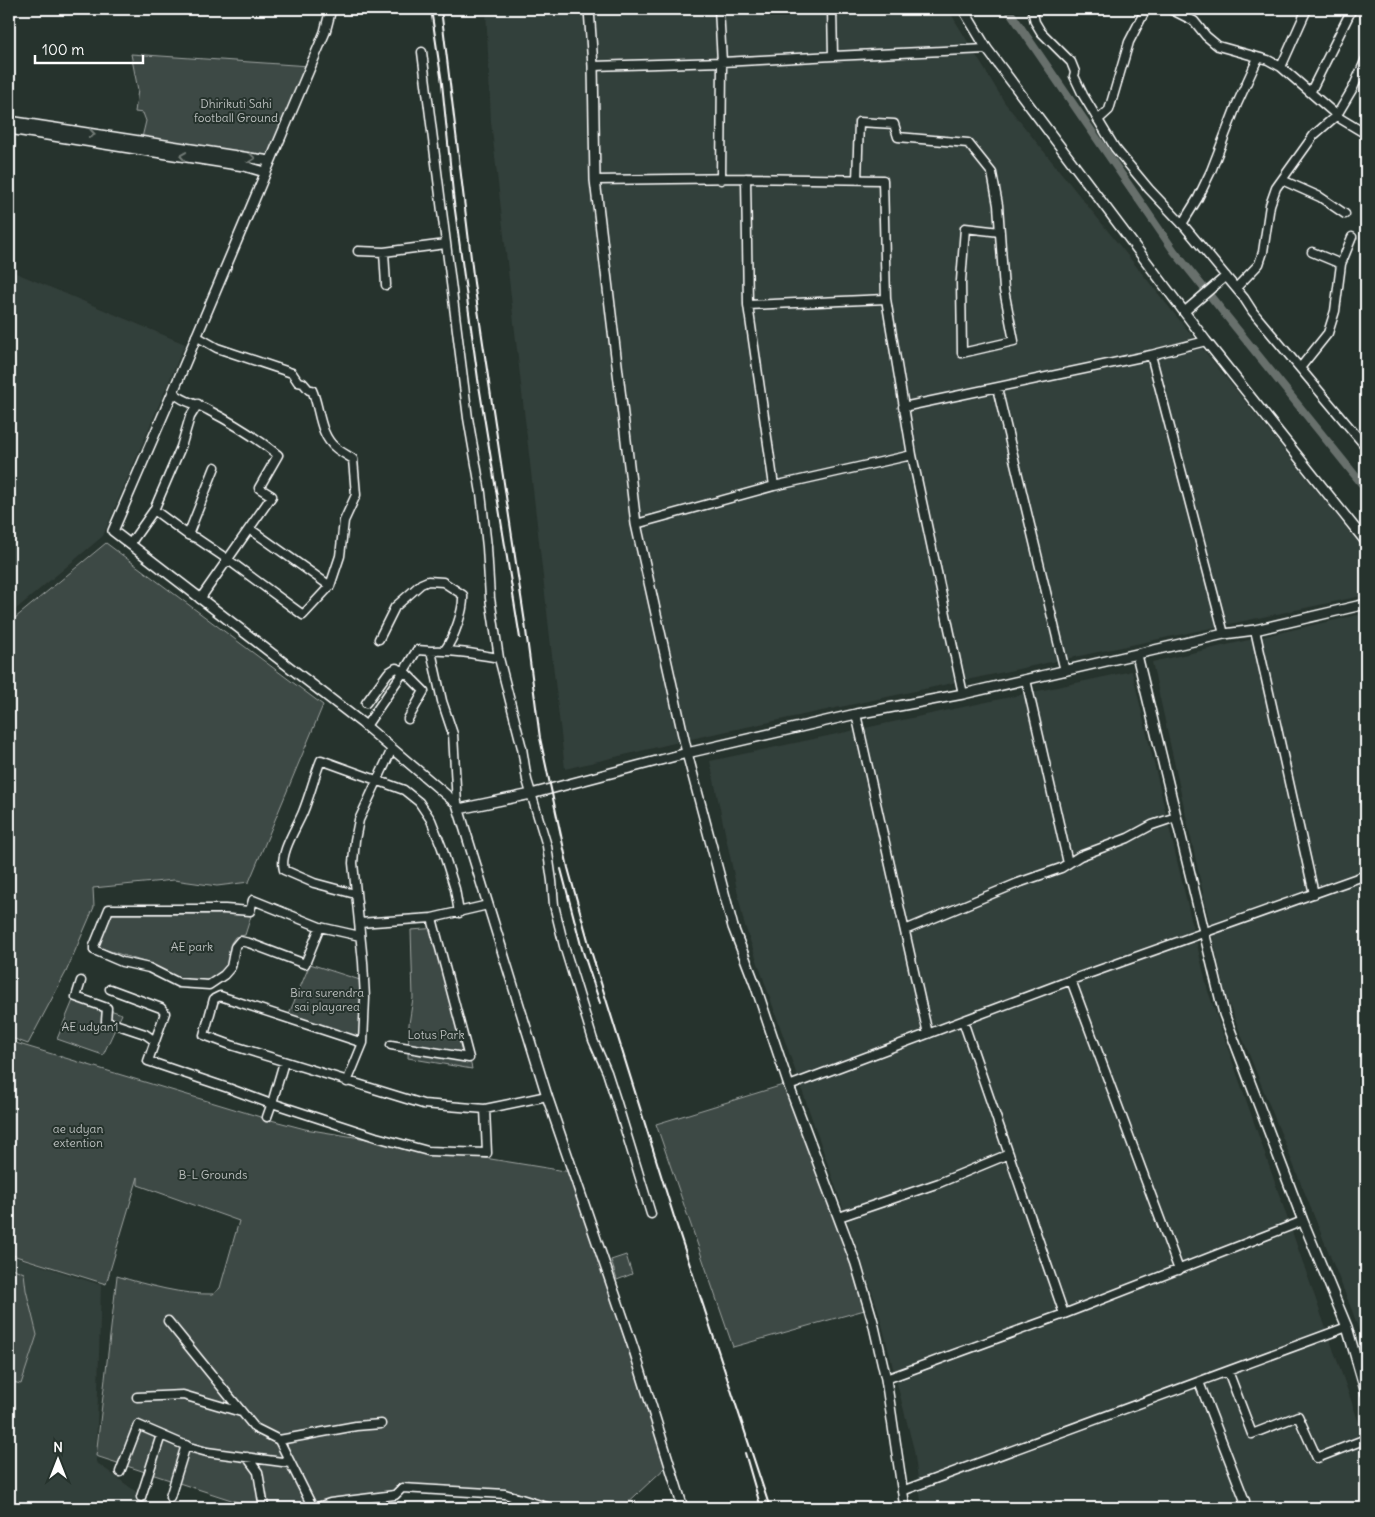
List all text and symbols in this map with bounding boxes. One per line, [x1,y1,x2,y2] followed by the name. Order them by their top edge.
[35,32,142,64] scale bar
[42,40,84,59] text: 100 m
[194,96,278,125] park label: Dhirikuti Sahi football Ground
[87,128,96,138] one-way arrow
[178,152,187,162] one-way arrow
[248,152,256,163] one-way arrow
[171,939,213,954] park label: AE park
[290,985,364,1014] park label: Bira surendra sai playarea
[61,1019,119,1034] park label: AE udyan1
[407,1027,465,1042] park label: Lotus Park
[53,1121,103,1150] park label: ae udyan extention
[178,1167,248,1182] park label: B-L Grounds
[32,1434,82,1484] north arrow
[53,1438,63,1456] text: N

